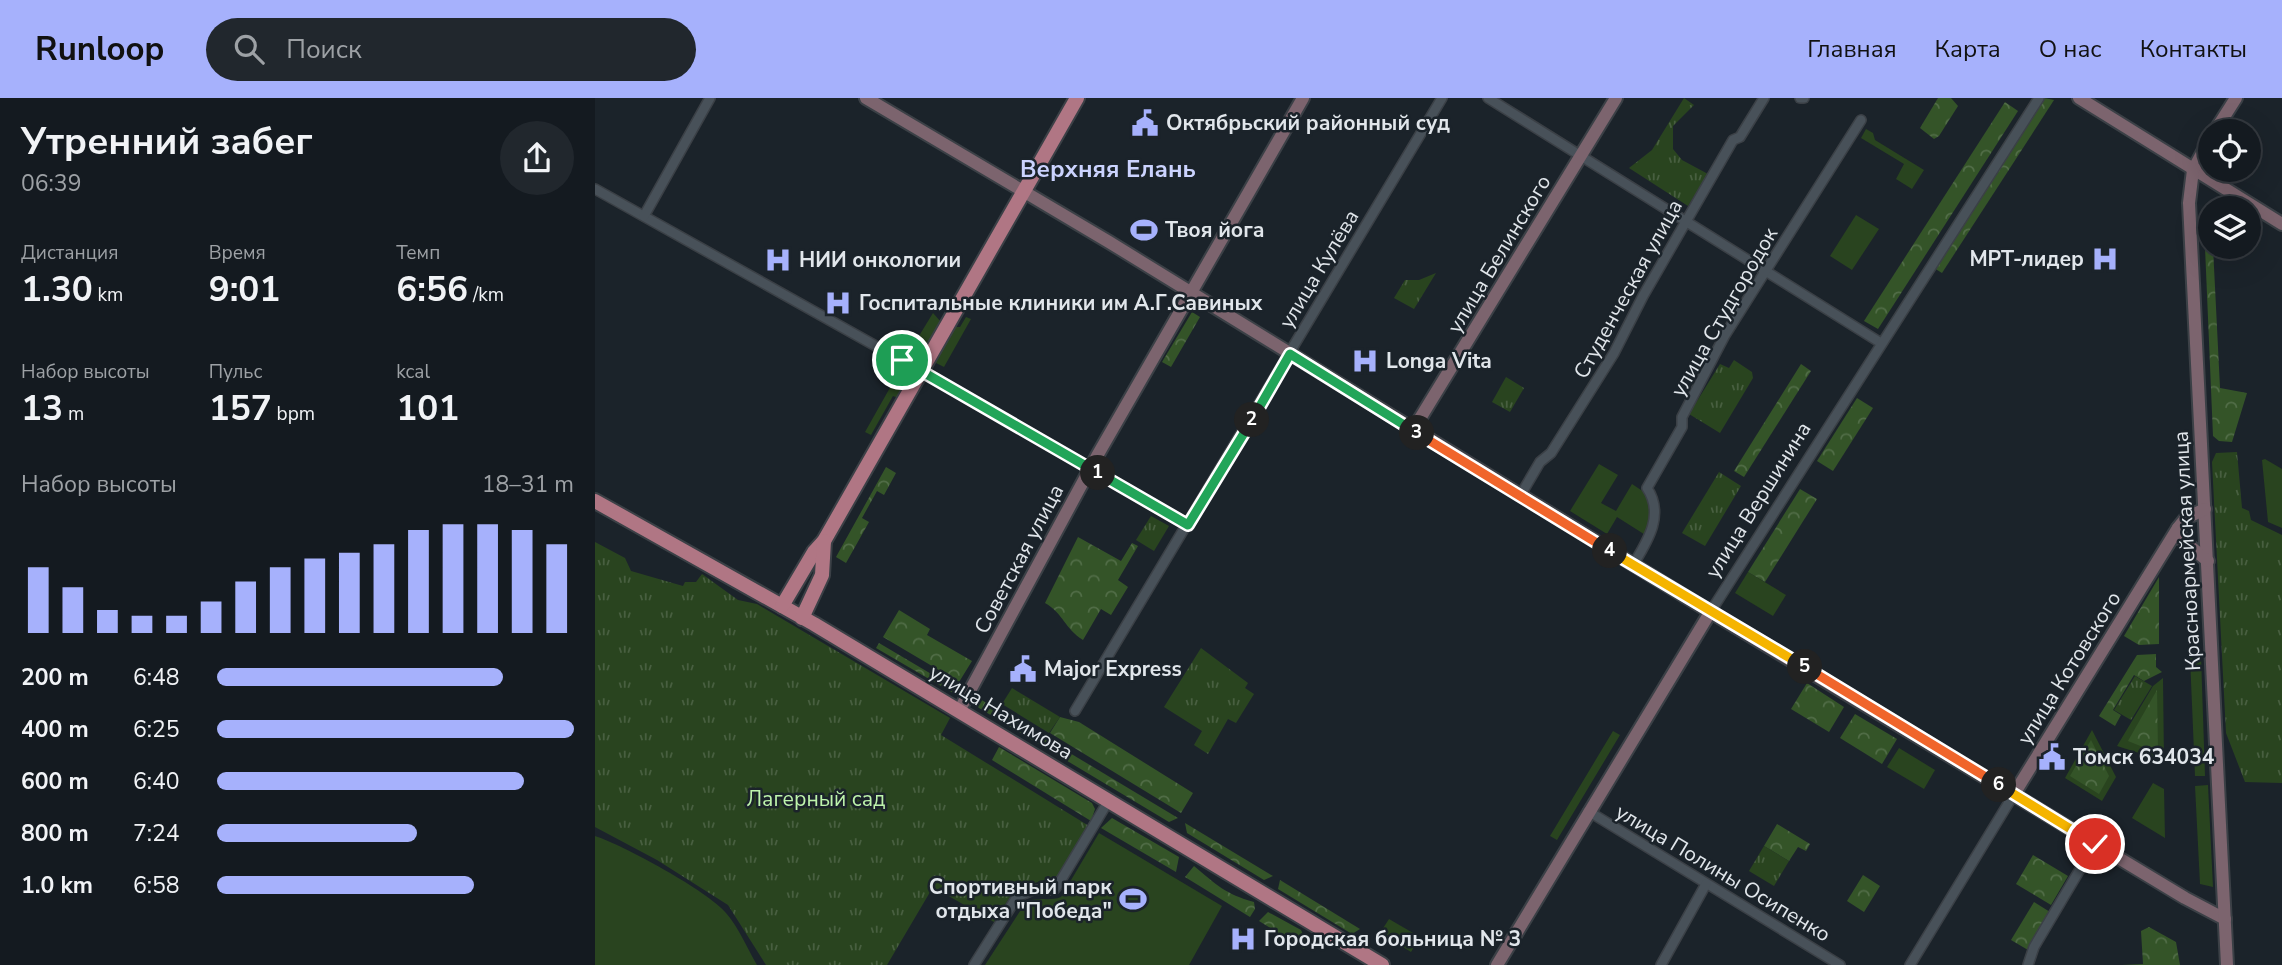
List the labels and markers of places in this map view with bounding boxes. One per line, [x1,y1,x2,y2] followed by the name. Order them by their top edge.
[1130,108,1160,138] public building icon: Октябрьский районный суд
[1166,109,1450,137] place label: Октябрьский районный суд
[1129,215,1159,245] sports icon: Твоя йога
[1165,216,1265,244] place label: Твоя йога
[2090,244,2120,274] hospital icon: МРТ-лидер
[763,245,793,275] hospital icon: НИИ онкологии
[1969,245,2084,273] place label: МРТ-лидер
[799,246,961,274] place label: НИИ онкологии
[823,288,853,318] hospital icon: Госпитальные клиники им А.Г.Савиных
[859,289,1263,317] place label: Госпитальные клиники им А.Г.Савиных
[872,330,932,390] pin
[1350,346,1380,376] hospital icon: Longa Vita
[1386,347,1492,375] place label: Longa Vita
[1235,402,1269,438] pin: 2
[1399,416,1435,450] pin: 3
[1081,456,1115,490] pin: 1
[1593,533,1627,568] pin: 4
[1787,650,1823,684] pin: 5
[1008,654,1038,684] public building icon: Major Express
[1044,655,1182,683] place label: Major Express
[2037,742,2067,772] public building icon: Томск 634034
[2073,743,2215,771] place label: Томск 634034
[1981,768,2017,802] pin: 6
[2065,814,2125,874] pin
[929,873,1112,925] place label: Спортивный парк отдыха "Победа"
[1118,884,1148,914] sports icon: Спортивный парк отдыха "Победа"
[1228,924,1258,954] hospital icon: Городская больница № 3
[1264,925,1521,953] place label: Городская больница № 3

